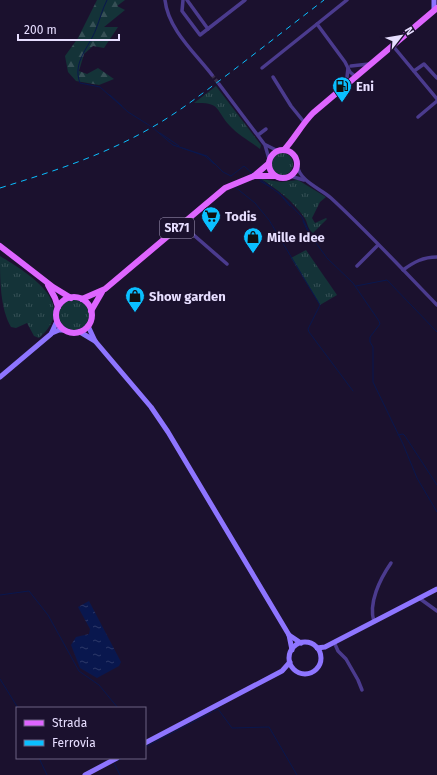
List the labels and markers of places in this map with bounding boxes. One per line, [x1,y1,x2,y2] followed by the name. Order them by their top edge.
[331,75,353,103] fuel station icon: Eni
[356,79,374,94] place label: Eni
[200,205,222,233] supermarket icon: Todis
[225,209,257,224] place label: Todis
[242,226,264,254] shop icon: Mille Idee
[267,230,325,245] place label: Mille Idee
[124,285,146,313] shop icon: Show garden
[149,289,226,304] place label: Show garden

